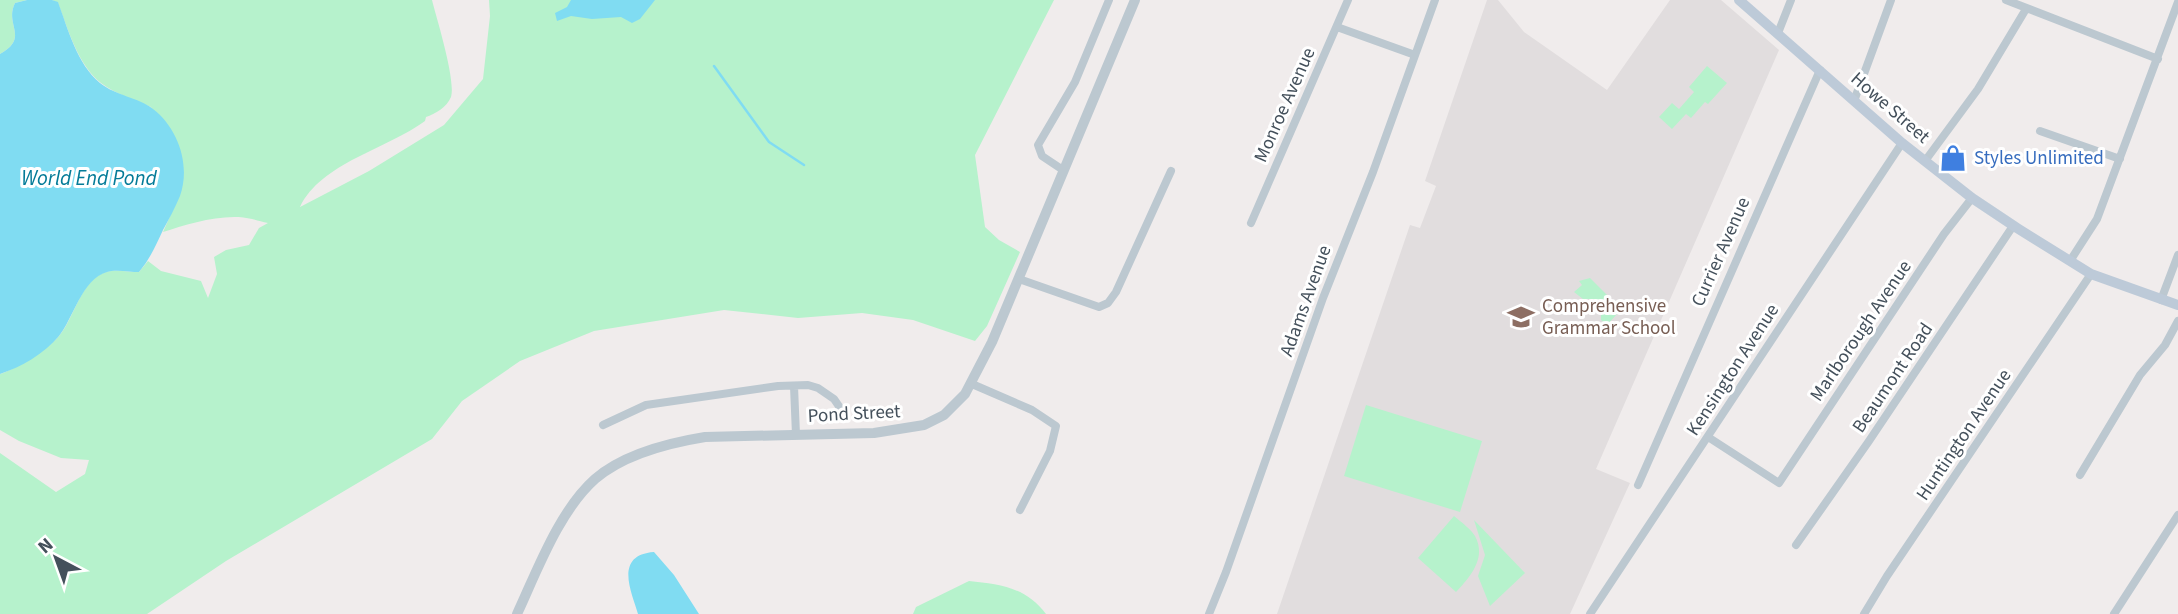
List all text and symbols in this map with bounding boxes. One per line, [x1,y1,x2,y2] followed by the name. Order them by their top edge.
[1248,43,1322,167] street label: Monroe Avenue
[1845,66,1936,150] street label: Howe Street
[1938,143,1968,173] shop icon: Styles Unlimited
[1974,145,2104,172] place label: Styles Unlimited
[21,163,158,193] water label: World End Pond
[1685,193,1757,311] street label: Currier Avenue
[1273,242,1339,360] street label: Adams Avenue
[1804,255,1918,407] street label: Marlborough Avenue
[1542,293,1676,342] place label: Comprehensive Grammar School
[1680,299,1786,441] street label: Kensington Avenue
[1506,302,1536,332] school or university icon: Comprehensive Grammar School
[1846,318,1940,438] street label: Beaumont Road
[1910,364,2018,506] street label: Huntington Avenue
[807,398,902,430] street label: Pond Street
[21,523,91,593] north arrow
[32,532,59,561] text: N

